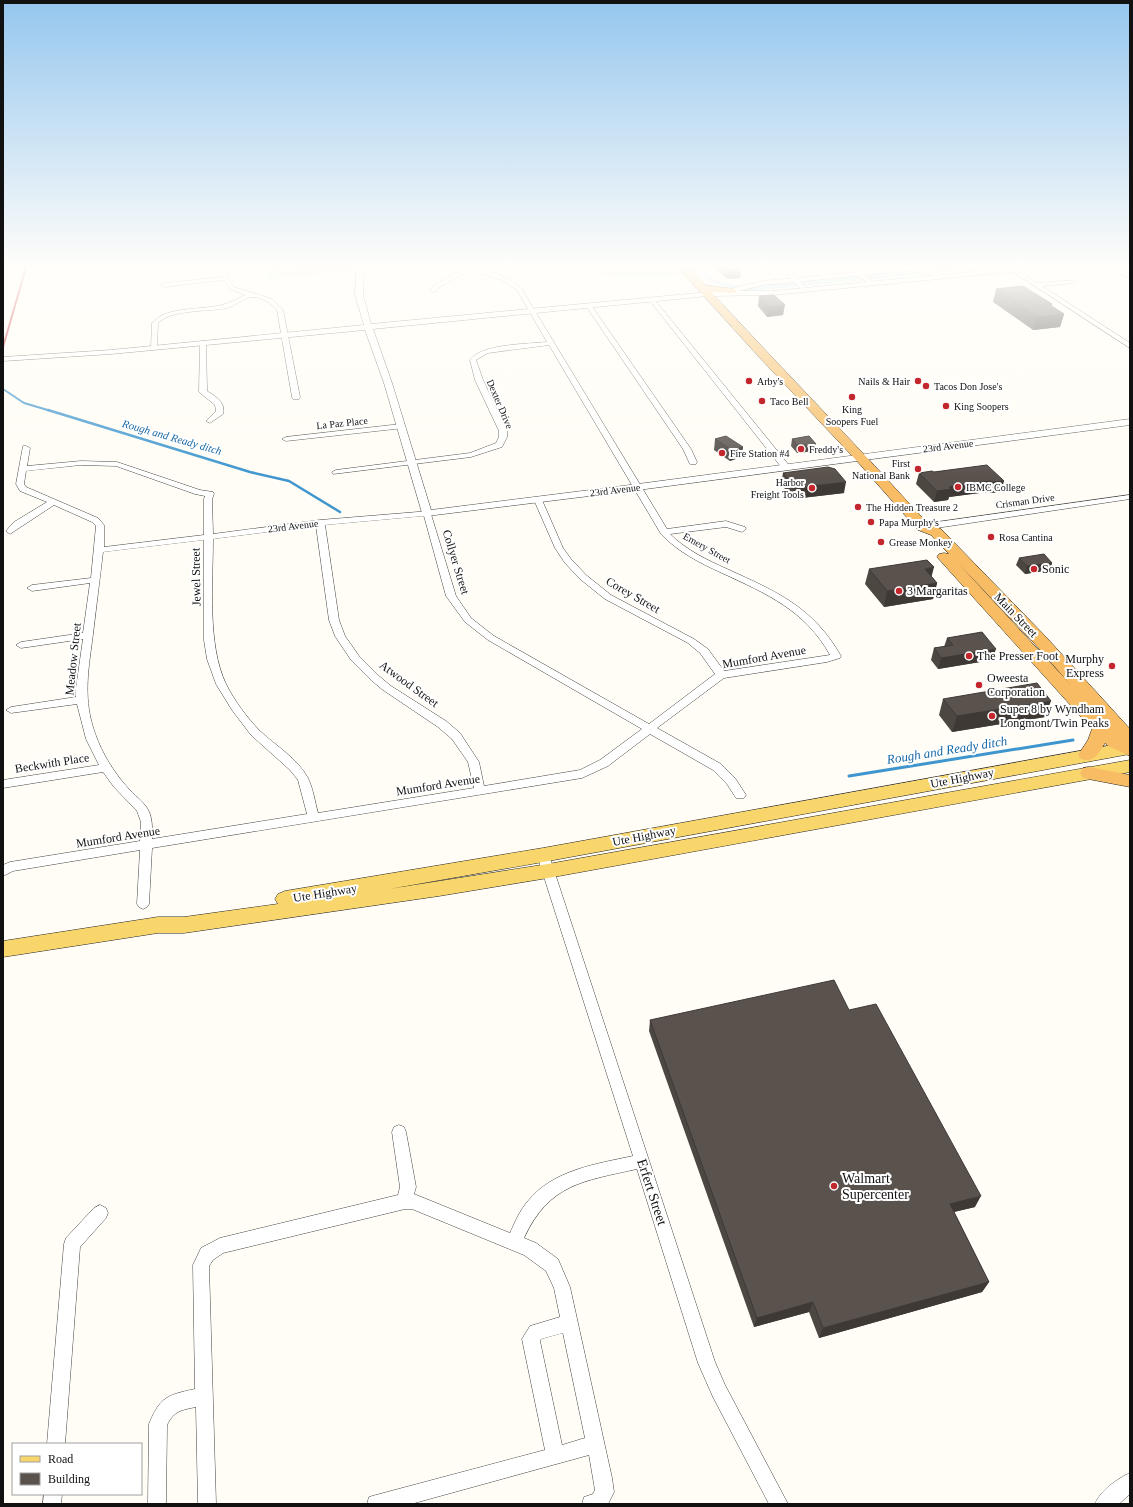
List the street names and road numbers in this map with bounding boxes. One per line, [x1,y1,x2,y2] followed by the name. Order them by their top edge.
[485,378,516,431] street label: Dexter Drive
[316,415,369,431] street label: La Paz Place
[922,437,974,455] street label: 23rd Avenue
[589,481,641,499] street label: 23rd Avenue
[995,491,1056,511] street label: Crisman Drive
[267,517,319,535] street label: 23rd Avenue
[440,528,473,597] street label: Collyer Street
[681,530,733,566] street label: Emery Street
[188,547,204,606] street label: Jewel Street
[603,574,663,616] street label: Corey Street
[991,590,1041,641] street label: Main Street
[62,621,84,696] street label: Meadow Street
[721,643,807,671] street label: Mumford Avenue
[377,658,442,711] street label: Atwood Street
[14,750,90,776] street label: Beckwith Place
[929,765,995,791] street label: Ute Highway
[395,771,481,799] street label: Mumford Avenue
[75,823,161,851] street label: Mumford Avenue
[611,823,677,849] street label: Ute Highway
[292,881,358,905] street label: Ute Highway
[634,1157,670,1227] street label: Erfert Street

